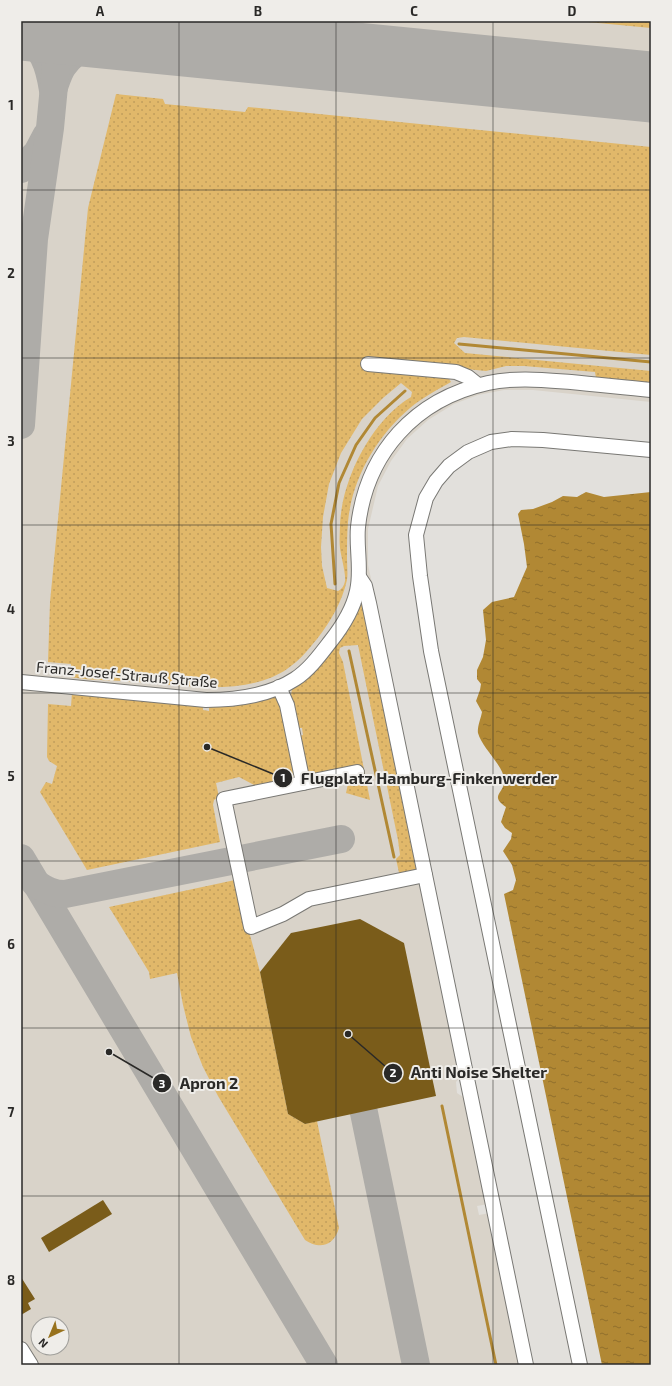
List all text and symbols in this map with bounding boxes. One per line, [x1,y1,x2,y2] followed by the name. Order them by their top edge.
[96,3,105,19] text: A
[254,3,262,19] text: B
[410,3,418,19] text: C
[568,3,577,19] text: D
[8,97,14,113] text: 1
[7,265,15,281] text: 2
[7,433,15,449] text: 3
[7,601,15,617] text: 4
[36,657,218,691] street label: Franz-Josef-Strauß Straße
[273,764,565,792] callout: Flugplatz Hamburg-Finkenwerder
[7,768,15,784] text: 5
[301,768,557,787] text: Flugplatz Hamburg-Finkenwerder
[280,770,286,784] text: 1
[7,936,15,952] text: 6
[383,1059,555,1087] callout: Anti Noise Shelter
[411,1062,547,1081] text: Anti Noise Shelter
[390,1065,397,1079] text: 2
[152,1069,246,1097] callout: Apron 2
[180,1073,238,1092] text: Apron 2
[159,1076,166,1090] text: 3
[8,1104,15,1120] text: 7
[7,1272,15,1288] text: 8
[30,1316,70,1356] north arrow
[35,1336,50,1351] text: N

